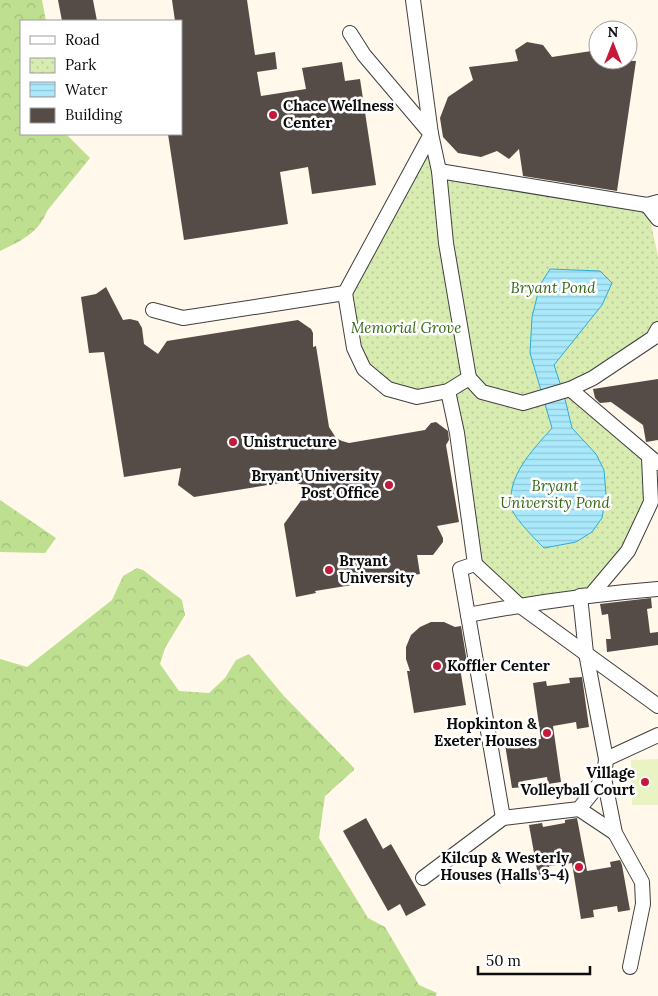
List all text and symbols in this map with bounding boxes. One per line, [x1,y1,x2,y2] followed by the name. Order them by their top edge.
[20,20,182,135] legend
[588,20,638,70] north arrow
[608,23,619,41] text: N
[65,30,100,49] text: Road
[65,55,96,74] text: Park
[65,80,108,99] text: Water
[283,96,394,132] place label: Chace Wellness Center
[65,105,123,124] text: Building
[267,109,279,121] marker: Chace Wellness Center
[510,278,596,297] park label: Bryant Pond
[351,318,461,337] park label: Memorial Grove
[243,432,337,451] place label: Unistructure
[227,436,239,448] marker: Unistructure
[251,466,380,502] place label: Bryant University Post Office
[500,476,610,512] park label: Bryant University Pond
[383,479,395,491] marker: Bryant University Post Office
[339,551,415,587] place label: Bryant University
[323,564,335,576] marker: Bryant University
[447,656,551,675] place label: Koffler Center
[431,660,443,672] marker: Koffler Center
[434,714,538,750] place label: Hopkinton & Exeter Houses
[541,727,553,739] marker: Hopkinton & Exeter Houses
[520,763,636,799] place label: Village Volleyball Court
[639,776,651,788] marker: Village Volleyball Court
[440,848,570,885] place label: Kilcup & Westerly Houses (Halls 3-4)
[573,861,585,873] marker: Kilcup & Westerly Houses (Halls 3-4)
[478,944,590,976] scale bar
[486,951,521,970] text: 50 m

